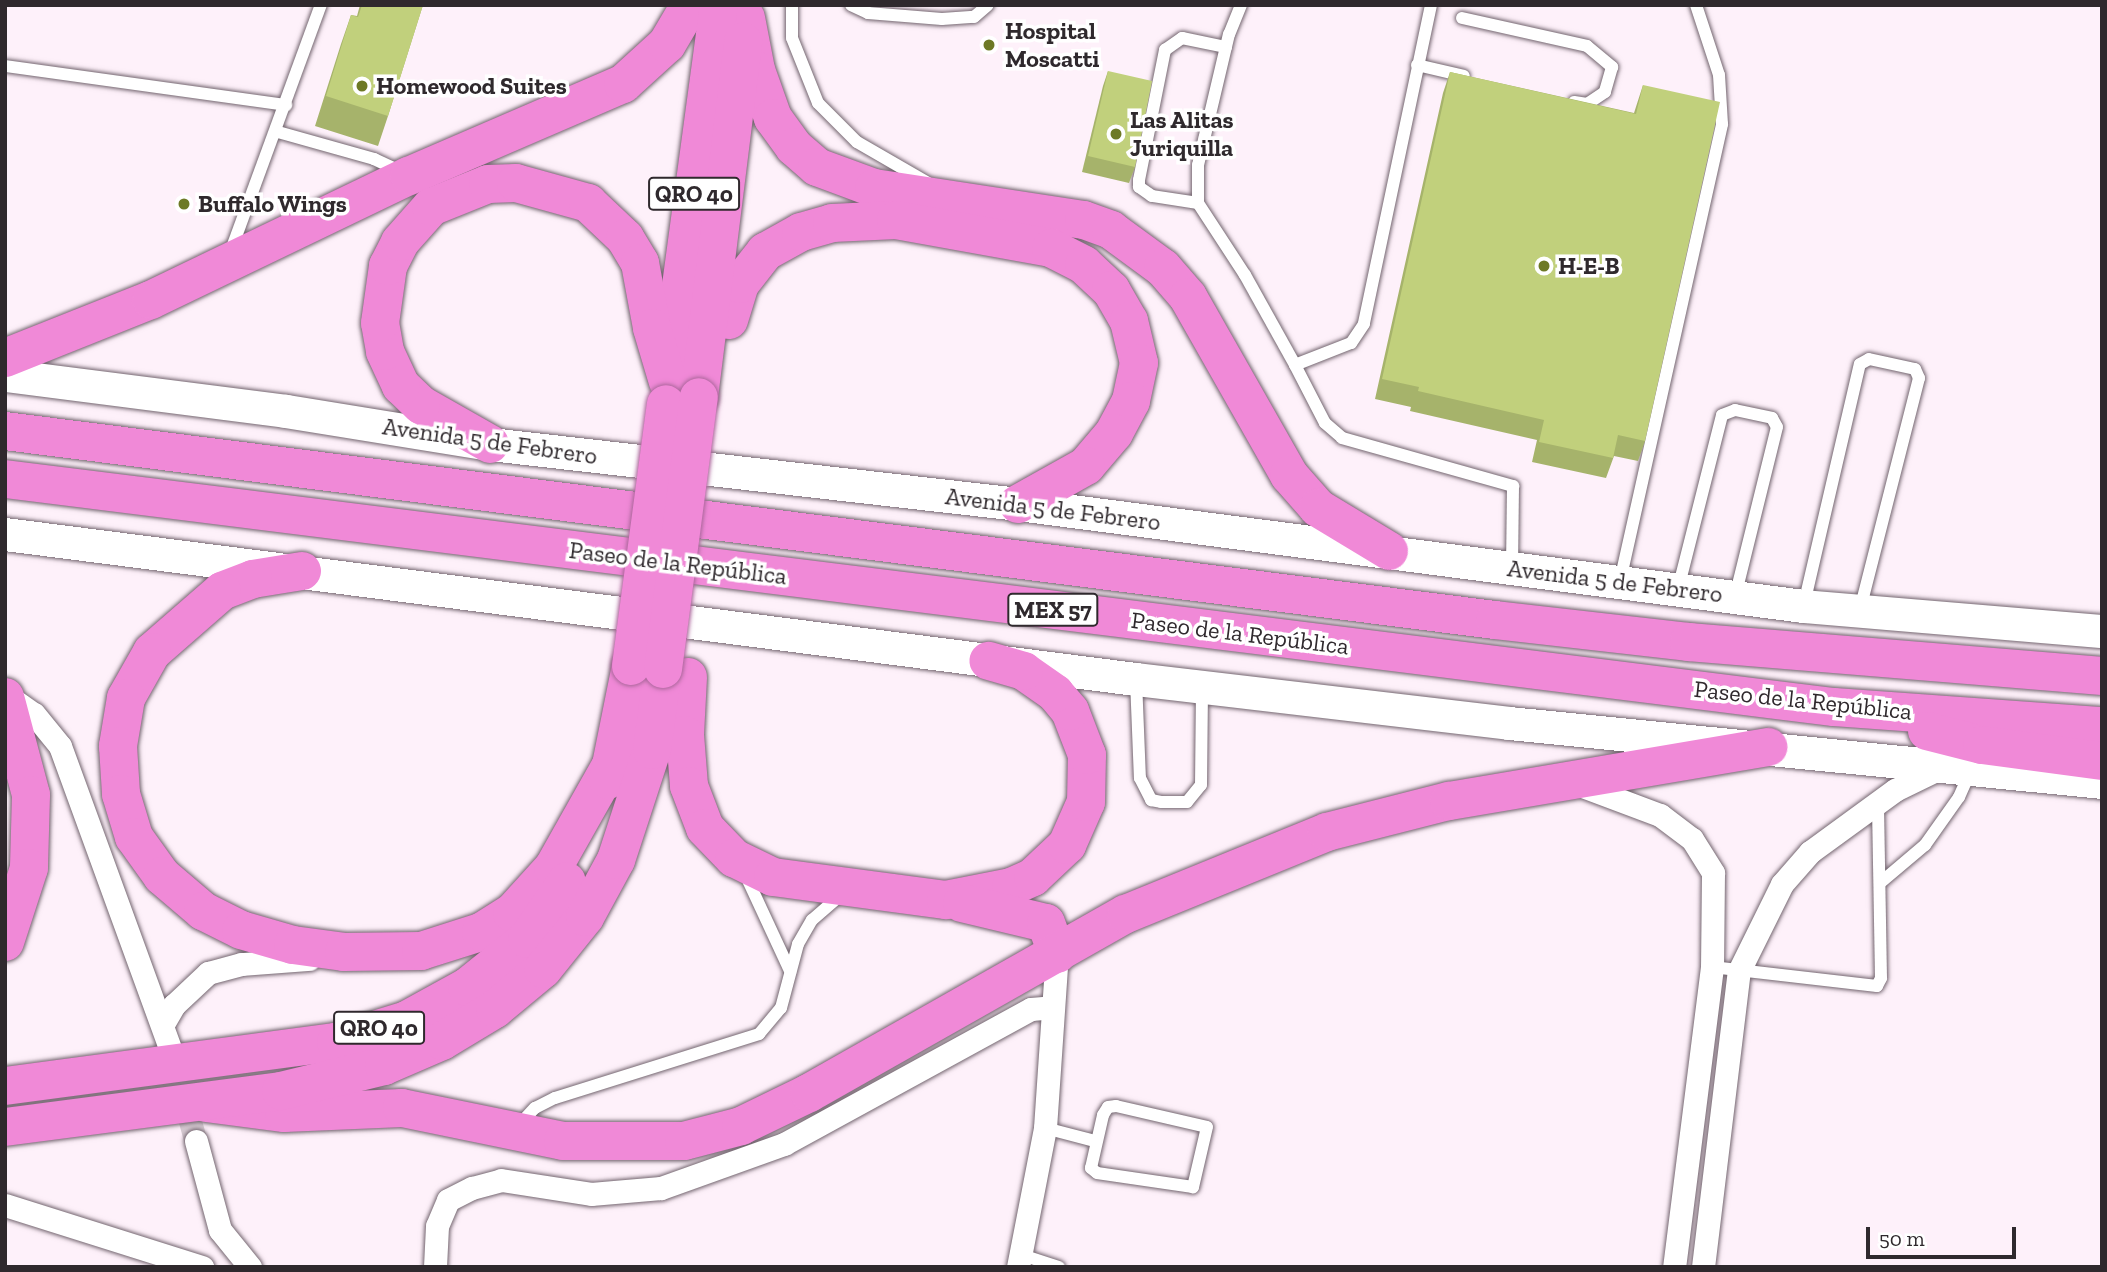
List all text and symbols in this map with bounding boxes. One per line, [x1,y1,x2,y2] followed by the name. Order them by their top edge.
[1005,17,1099,73] place label: Hospital Moscatti
[979,35,999,55] marker: Hospital Moscatti
[376,72,567,100] place label: Homewood Suites
[354,78,370,94] marker: Homewood Suites
[1130,106,1234,162] place label: Las Alitas Juriquilla
[1108,126,1124,142] marker: Las Alitas Juriquilla
[647,174,741,214] road number: QRO 40
[198,190,348,218] place label: Buffalo Wings
[176,196,192,212] marker: Buffalo Wings
[1558,252,1619,280] place label: H-E-B
[1536,258,1552,274] marker: H-E-B
[381,412,599,470] street label: Avenida 5 de Febrero
[944,482,1162,536] street label: Avenida 5 de Febrero
[567,535,789,591] street label: Paseo de la República
[1506,554,1724,608] street label: Avenida 5 de Febrero
[1006,590,1100,630] road number: MEX 57
[1129,605,1351,661] street label: Paseo de la República
[1692,674,1914,726] street label: Paseo de la República
[332,1009,426,1048] road number: QRO 40
[1869,1212,2020,1256] scale bar
[1879,1226,1925,1251] text: 50 m

